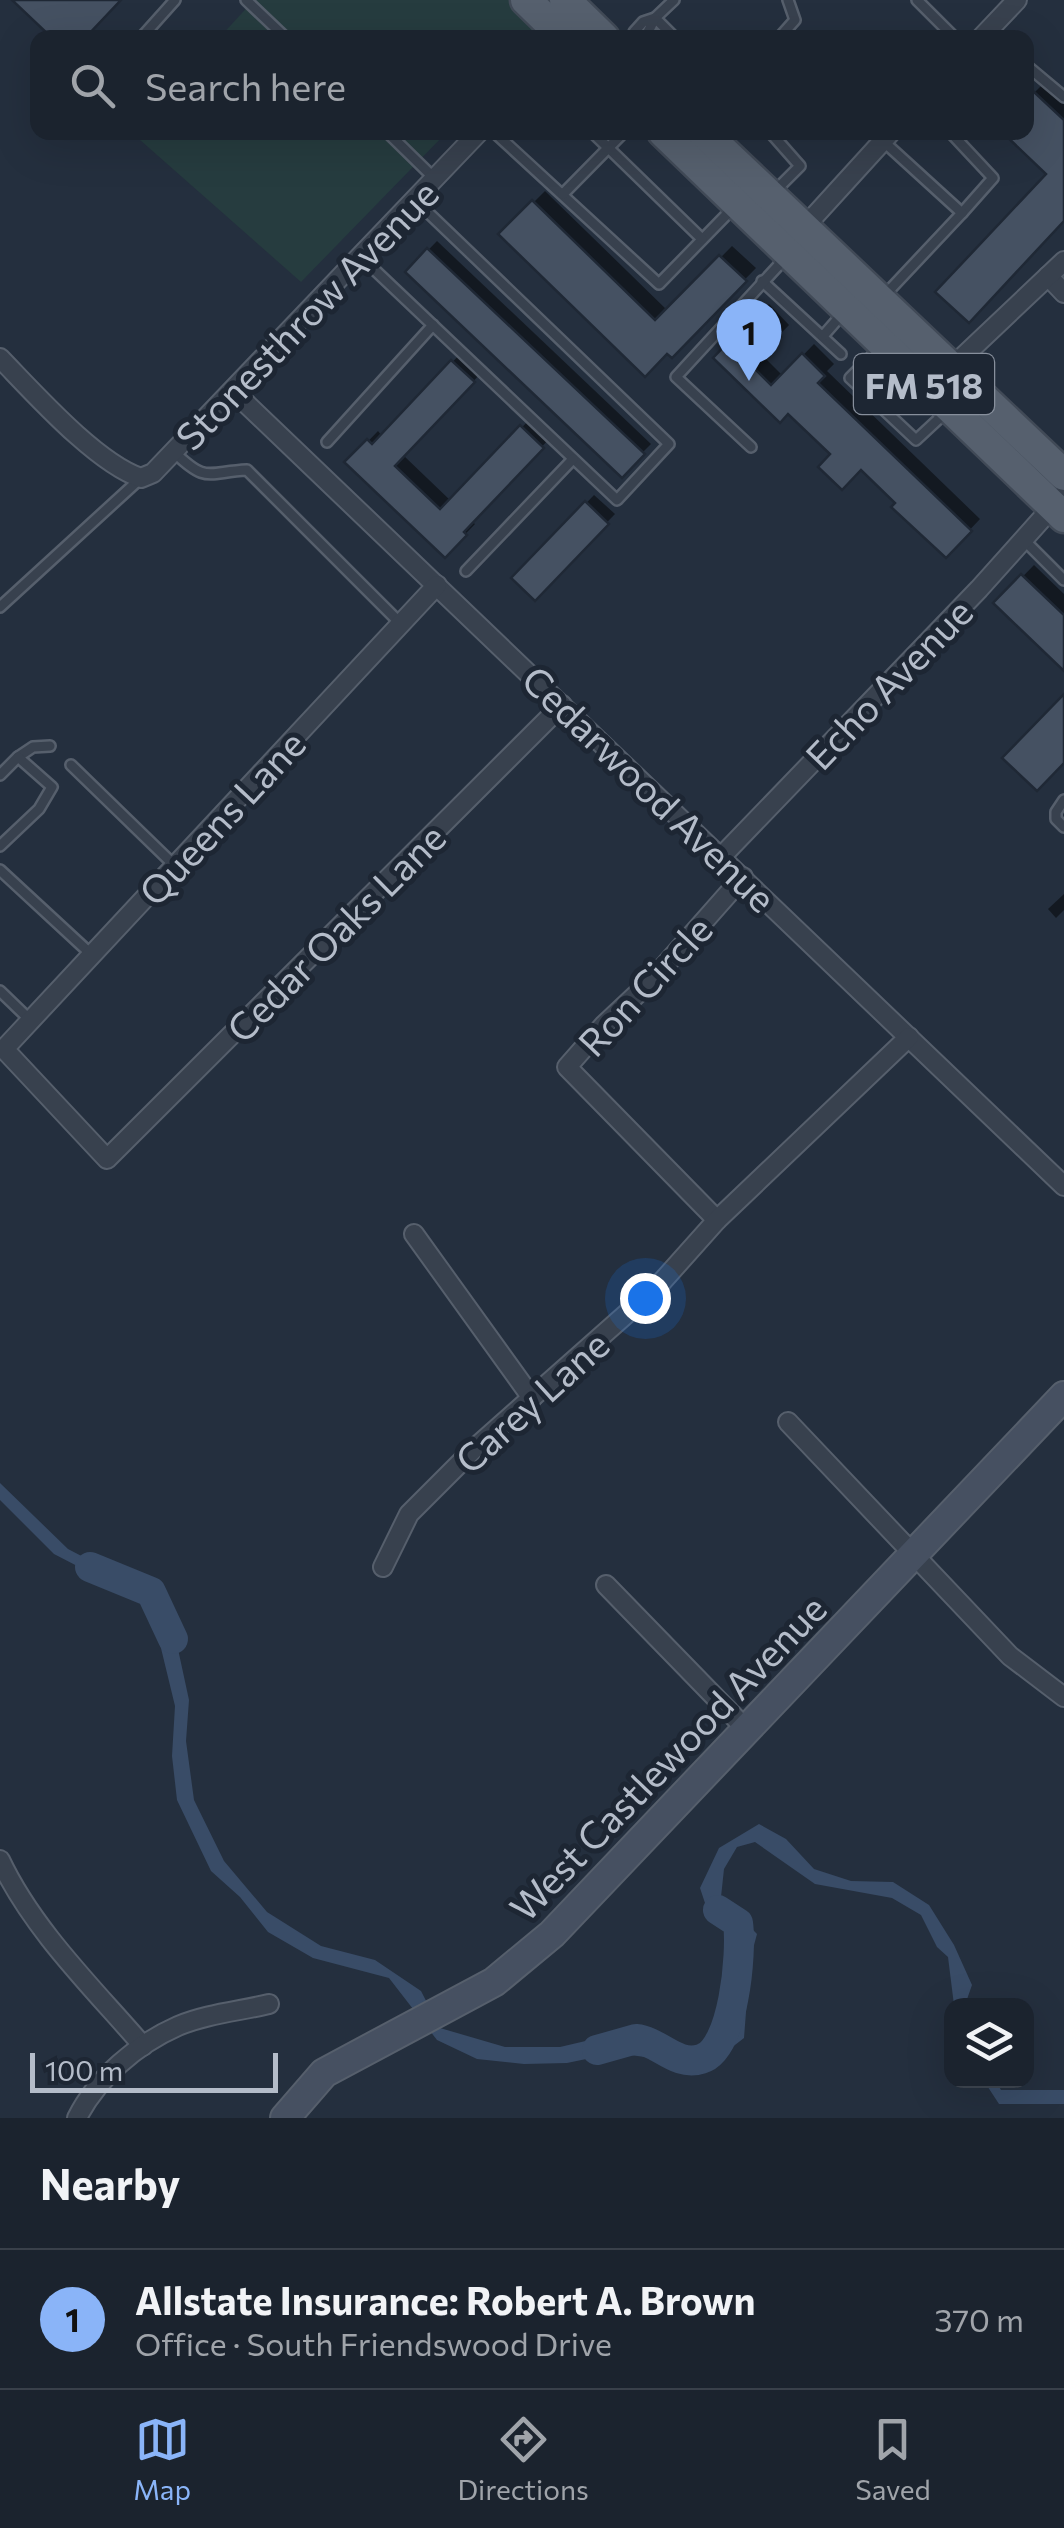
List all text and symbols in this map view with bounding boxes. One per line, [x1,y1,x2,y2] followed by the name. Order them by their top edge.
[30,30,1034,140] search box
[65,58,120,113] icon: search
[145,62,346,109] text: Search here
[165,169,447,459] street label: Stonesthrow Avenue
[716,298,782,381] pin: 1
[854,354,994,414] road number: FM 518
[795,588,981,778] street label: Echo Avenue
[513,655,787,921] street label: Cedarwood Avenue
[128,720,314,914] street label: Queens Lane
[216,813,454,1051] street label: Cedar Oaks Lane
[567,905,721,1065] street label: Ron Circle
[620,1273,671,1324] your location
[445,1320,617,1482] street label: Carey Lane
[499,1584,835,1930] street label: West Castlewood Avenue
[944,1998,1034,2088] map controls
[944,1998,1034,2088] button: layers
[30,2048,278,2092] scale bar
[45,2053,123,2087] text: 100 m
[40,2157,180,2209] text: Nearby
[135,2276,756,2323] text: Allstate Insurance: Robert A. Brown
[65,2299,80,2339] text: 1
[934,2299,1024,2339] text: 370 m
[135,2323,612,2363] text: Office · South Friendswood Drive
[133,2412,191,2506] tab: Map
[457,2412,589,2506] tab: Directions
[855,2412,931,2506] tab: Saved

